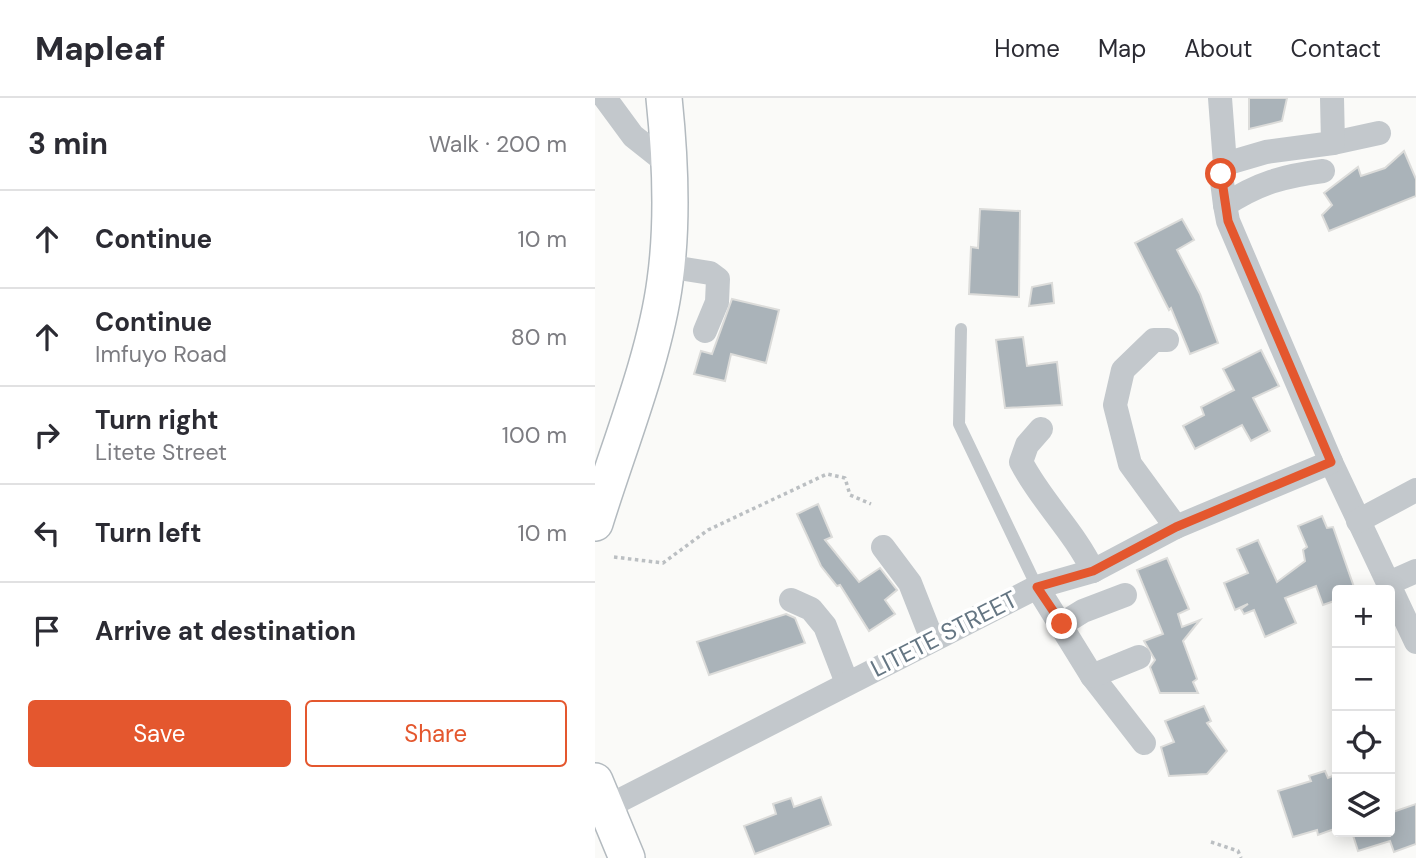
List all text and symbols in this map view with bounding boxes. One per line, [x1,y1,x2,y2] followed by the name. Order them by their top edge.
[35,27,165,70] text: Mapleaf
[994,33,1060,64] text: Home
[1098,33,1146,64] text: Map
[1184,33,1253,64] text: About
[1291,33,1381,64] text: Contact
[28,124,108,163] text: 3 min
[429,129,567,159] text: Walk · 200 m
[1205,158,1236,189] route start
[28,220,66,258] icon: ahead
[95,222,212,256] text: Continue
[517,224,567,254] text: 10 m
[95,305,212,339] text: Continue
[28,318,66,356] icon: ahead
[511,322,567,352] text: 80 m
[95,339,227,369] text: Imfuyo Road
[95,403,219,437] text: Turn right
[28,416,66,454] icon: right
[502,420,567,450] text: 100 m
[95,437,227,467] text: Litete Street
[28,514,66,552] icon: left
[95,516,202,550] text: Turn left
[517,518,567,548] text: 10 m
[865,583,1022,684] street label: LITETE STREET
[1332,585,1395,837] map controls
[1332,585,1395,648] button: +
[1046,608,1077,639] route end
[28,612,66,650] icon: arrive
[95,614,356,648] text: Arrive at destination
[1332,648,1395,711] button: −
[28,700,291,767] button: Save
[305,700,567,767] button: Share
[1332,711,1395,774] button: locate
[1332,774,1395,837] button: layers

